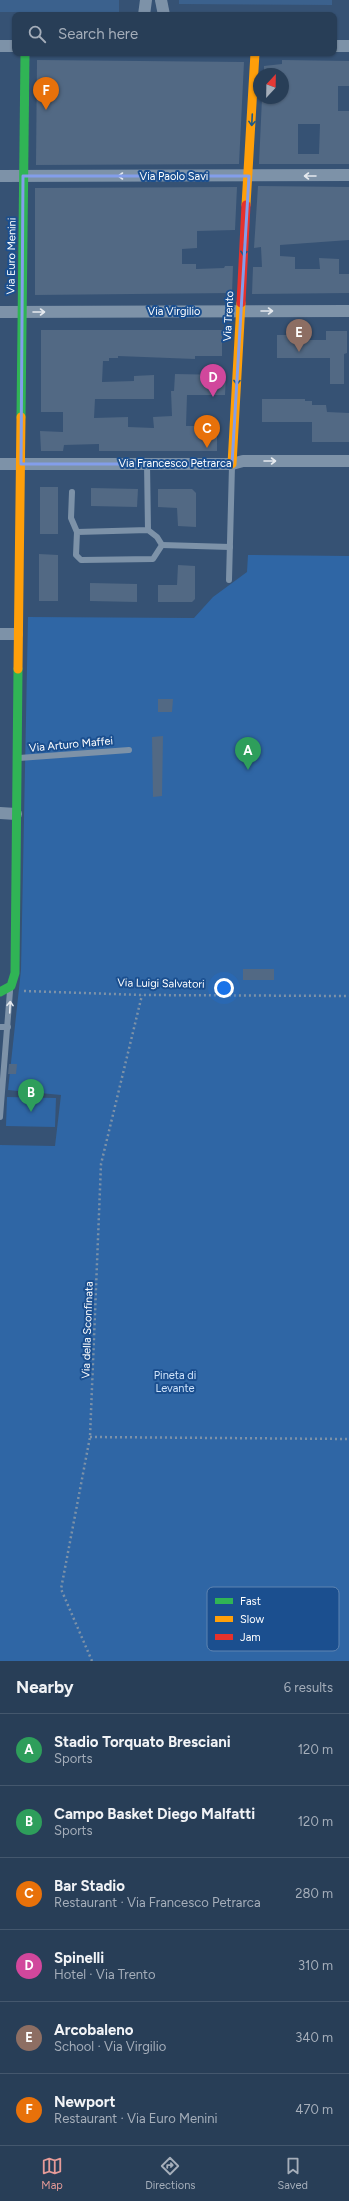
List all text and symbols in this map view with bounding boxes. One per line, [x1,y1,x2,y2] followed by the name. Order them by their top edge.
[12,12,337,56] search box
[26,23,48,45] icon: search
[58,25,138,43] text: Search here
[253,68,289,104] north arrow
[33,77,59,110] pin: F
[248,113,255,126] one-way arrow
[140,170,208,183] street label: Via Paolo Savi
[118,172,131,180] one-way arrow
[304,172,317,180] one-way arrow
[4,218,19,294] street label: Via Euro Menini
[241,243,248,256] one-way arrow
[221,291,236,342] street label: Via Trento
[148,305,200,318] street label: Via Virgilio
[260,307,273,315] one-way arrow
[32,308,45,316] one-way arrow
[286,319,312,352] pin: E
[200,364,226,397] pin: D
[233,372,240,385] one-way arrow
[194,415,220,448] pin: C
[119,457,232,470] street label: Via Francesco Petrarca
[263,457,276,465] one-way arrow
[28,734,114,755] street label: Via Arturo Maffei
[235,737,261,770] pin: A
[117,976,205,991] street label: Via Luigi Salvatori
[214,978,234,998] your location
[6,1001,13,1014] one-way arrow
[18,1079,44,1112] pin: B
[79,1281,96,1379] street label: Via della Sconfinata
[154,1369,196,1395] park label: Pineta di Levante
[207,1587,339,1651] legend
[240,1595,261,1608] text: Fast
[240,1613,264,1626] text: Slow
[240,1631,261,1644] text: Jam
[16,1677,74,1697] text: Nearby
[284,1680,333,1695] text: 6 results
[54,1733,231,1751] text: Stadio Torquato Bresciani
[24,1742,34,1757] text: A
[298,1742,333,1757] text: 120 m
[54,1751,93,1766] text: Sports
[54,1805,255,1823] text: Campo Basket Diego Malfatti
[25,1814,33,1829] text: B
[298,1814,333,1829] text: 120 m
[54,1823,93,1838] text: Sports
[54,1877,125,1895] text: Bar Stadio
[24,1886,34,1901] text: C
[295,1886,333,1901] text: 280 m
[54,1895,261,1910] text: Restaurant · Via Francesco Petrarca
[54,1949,104,1967] text: Spinelli
[24,1958,34,1973] text: D
[298,1958,333,1973] text: 310 m
[54,1967,155,1982] text: Hotel · Via Trento
[54,2021,133,2039] text: Arcobaleno
[25,2030,33,2045] text: E
[295,2030,333,2045] text: 340 m
[54,2039,166,2054] text: School · Via Virgilio
[54,2093,116,2111] text: Newport
[25,2102,33,2117] text: F
[295,2102,333,2117] text: 470 m
[54,2111,218,2126] text: Restaurant · Via Euro Menini
[41,2155,63,2192] tab: Map
[145,2155,195,2192] tab: Directions
[278,2155,308,2192] tab: Saved

